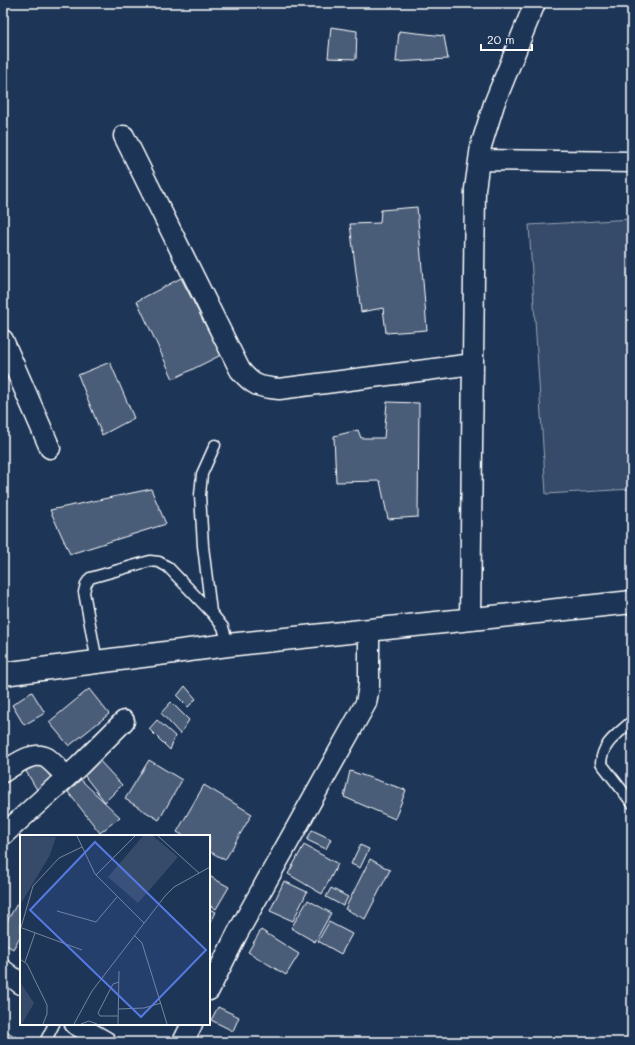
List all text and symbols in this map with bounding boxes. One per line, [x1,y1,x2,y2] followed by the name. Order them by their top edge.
[481,26,532,52] scale bar
[487,31,515,47] text: 20 m
[20,835,210,1025] inset map

